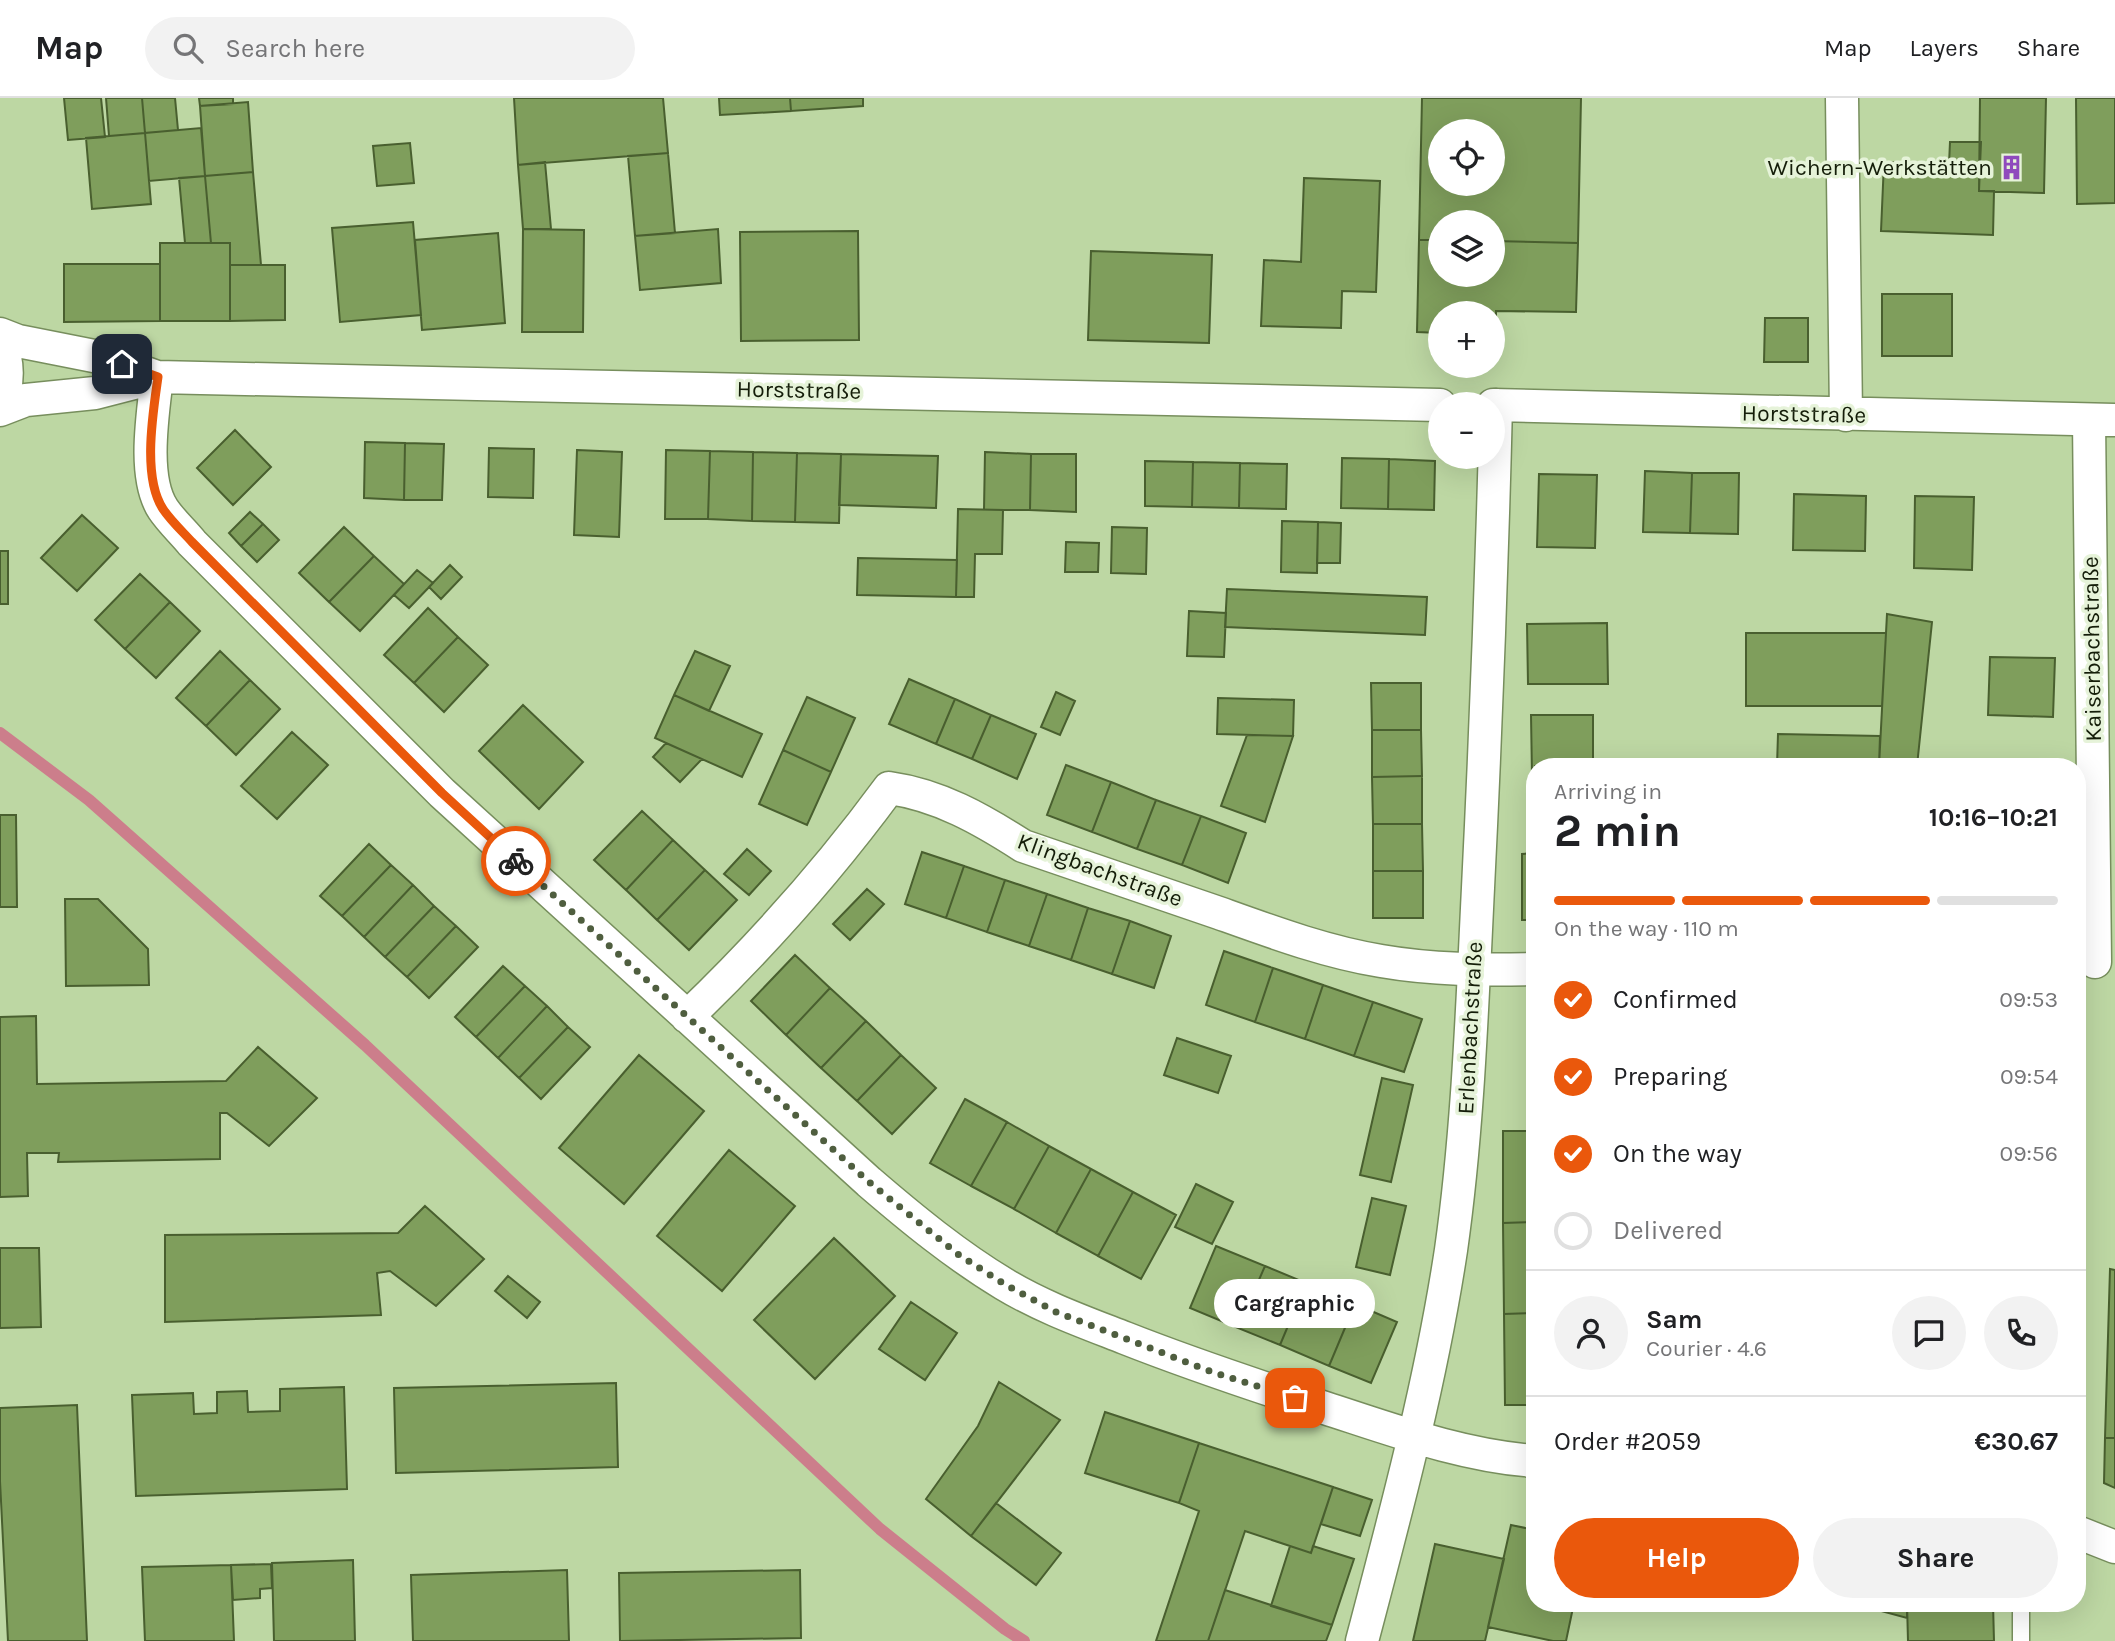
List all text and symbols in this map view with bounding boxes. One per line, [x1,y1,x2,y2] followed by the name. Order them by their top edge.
[145,17,635,80] search box
[35,29,103,67] text: Map
[169,29,207,67] icon: search
[225,33,365,64] text: Search here
[1824,34,1872,62] text: Map
[1910,34,1979,62] text: Layers
[2017,34,2080,62] text: Share
[1428,119,1505,469] map controls
[1428,119,1505,196] button: locate
[1998,153,2026,181] building icon: Wichern-Werkstätten
[1768,154,1992,181] place label: Wichern-Werkstätten
[1428,210,1505,287] button: layers
[1428,301,1505,378] button: +
[92,334,152,394] pin
[103,345,141,383] icon: home
[736,375,862,405] street label: Horststraße
[1428,392,1505,469] button: −
[1741,399,1867,429] street label: Horststraße
[2077,556,2107,742] street label: Kaiserbachstraße
[1554,778,1662,805] text: Arriving in
[1929,802,2058,833] text: 10:16–10:21
[1554,804,1681,858] text: 2 min
[481,826,551,896] courier
[1014,828,1186,912] street label: Klingbachstraße
[497,842,535,880] icon: bike
[1554,915,1739,942] text: On the way · 110 m
[1452,941,1488,1115] street label: Erlenbachstraße
[1554,981,1592,1019] icon: check
[1613,984,1738,1015] text: Confirmed
[1999,986,2058,1013] text: 09:53
[1554,1058,1592,1096] icon: check
[1613,1061,1727,1092] text: Preparing
[2000,1063,2058,1090] text: 09:54
[1554,1135,1592,1173] icon: check
[1613,1138,1742,1169] text: On the way
[2000,1140,2058,1167] text: 09:56
[1613,1215,1723,1246] text: Delivered
[1214,1279,1376,1328] callout: Cargraphic
[1234,1290,1355,1317] text: Cargraphic
[1554,1296,1628,1370] button: person
[1892,1296,1966,1370] button: chat
[1984,1296,2058,1370] button: phone
[1646,1304,1702,1335] text: Sam
[1646,1335,1767,1362] text: Courier · 4.6
[1265,1368,1325,1428] pin
[1276,1379,1314,1417] icon: bag
[1554,1426,1701,1457] text: Order #2059
[1975,1426,2058,1457] text: €30.67
[1554,1518,1799,1598] button: Help
[1813,1518,2058,1598] button: Share

